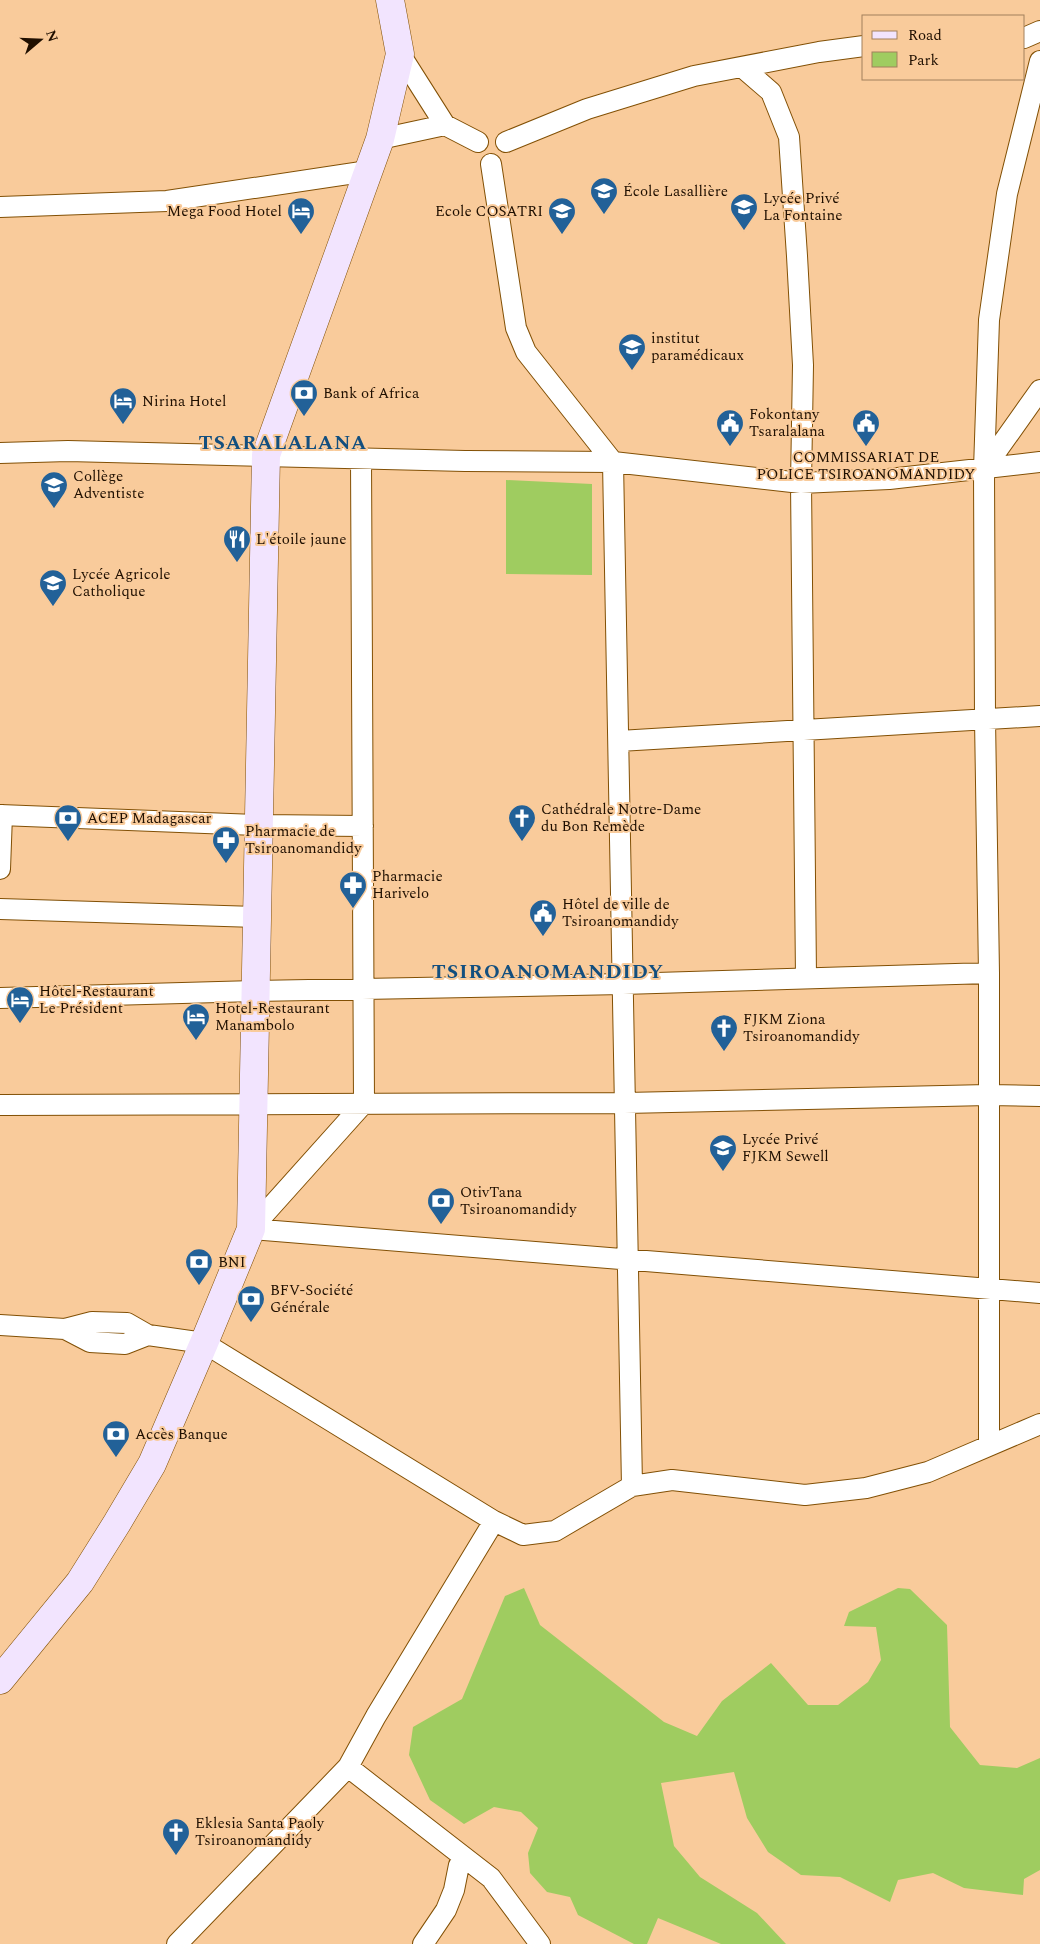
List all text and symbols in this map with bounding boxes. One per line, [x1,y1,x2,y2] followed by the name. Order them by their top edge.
[15,15,65,65] north arrow
[862,15,1025,80] legend
[908,24,942,47] text: Road
[40,27,64,45] text: N
[908,49,939,72] text: Park
[589,176,619,215] school or university icon: École Lasallière
[623,180,728,203] place label: École Lasallière
[763,187,843,227] place label: Lycée Privé La Fontaine
[729,192,759,231] school or university icon: Lycée Privé La Fontaine
[286,196,316,235] hotel icon: Mega Food Hotel
[547,196,577,235] school or university icon: Ecole COSATRI
[167,200,282,223] place label: Mega Food Hotel
[435,200,543,223] place label: Ecole COSATRI
[651,327,745,367] place label: institut paramédicaux
[617,332,647,371] school or university icon: institut paramédicaux
[289,378,319,417] bank icon: Bank of Africa
[323,382,420,405] place label: Bank of Africa
[108,386,138,425] hotel icon: Nirina Hotel
[142,390,226,413] place label: Nirina Hotel
[749,403,826,443] place label: Fokontany Tsaralalana
[715,408,745,447] public building icon: Fokontany Tsaralalana
[851,408,881,447] public building icon: COMMISSARIAT DE POLICE TSIROANOMANDIDY
[198,428,368,458] district label: TSARALALANA
[757,446,976,486] place label: COMMISSARIAT DE POLICE TSIROANOMANDIDY
[73,465,144,505] place label: Collège Adventiste
[39,470,69,509] school or university icon: Collège Adventiste
[222,524,252,563] restaurant icon: L'étoile jaune
[256,528,346,551] place label: L'étoile jaune
[72,563,171,603] place label: Lycée Agricole Catholique
[38,568,68,607] school or university icon: Lycée Agricole Catholique
[541,798,701,838] place label: Cathédrale Notre-Dame du Bon Remède
[53,803,83,842] bank icon: ACEP Madagascar
[507,803,537,842] church icon: Cathédrale Notre-Dame du Bon Remède
[87,807,212,830] place label: ACEP Madagascar
[245,820,362,860] place label: Pharmacie de Tsiroanomandidy
[211,825,241,864] pharmacy icon: Pharmacie de Tsiroanomandidy
[372,865,443,905] place label: Pharmacie Harivelo
[338,870,368,909] pharmacy icon: Pharmacie Harivelo
[562,893,679,933] place label: Hôtel de ville de Tsiroanomandidy
[528,898,558,937] public building icon: Hôtel de ville de Tsiroanomandidy
[432,957,664,987] district label: TSIROANOMANDIDY
[39,980,154,1020] place label: Hôtel-Restaurant Le Président
[5,985,35,1024] hotel icon: Hôtel-Restaurant Le Président
[215,997,330,1037] place label: Hotel-Restaurant Manambolo
[181,1002,211,1041] hotel icon: Hotel-Restaurant Manambolo
[743,1008,860,1048] place label: FJKM Ziona Tsiroanomandidy
[709,1013,739,1052] church icon: FJKM Ziona Tsiroanomandidy
[742,1128,829,1168] place label: Lycée Privé FJKM Sewell
[708,1133,738,1172] school or university icon: Lycée Privé FJKM Sewell
[460,1181,577,1221] place label: OtivTana Tsiroanomandidy
[426,1186,456,1225] bank icon: OtivTana Tsiroanomandidy
[184,1247,214,1286] bank icon: BNI
[218,1251,246,1274] place label: BNI
[270,1279,353,1319] place label: BFV-Société Générale
[236,1284,266,1323] bank icon: BFV-Société Générale
[101,1419,131,1458] bank icon: Accès Banque
[135,1423,228,1446] place label: Accès Banque
[195,1812,325,1852] place label: Eklesia Santa Paoly Tsiroanomandidy
[161,1817,191,1856] church icon: Eklesia Santa Paoly Tsiroanomandidy

